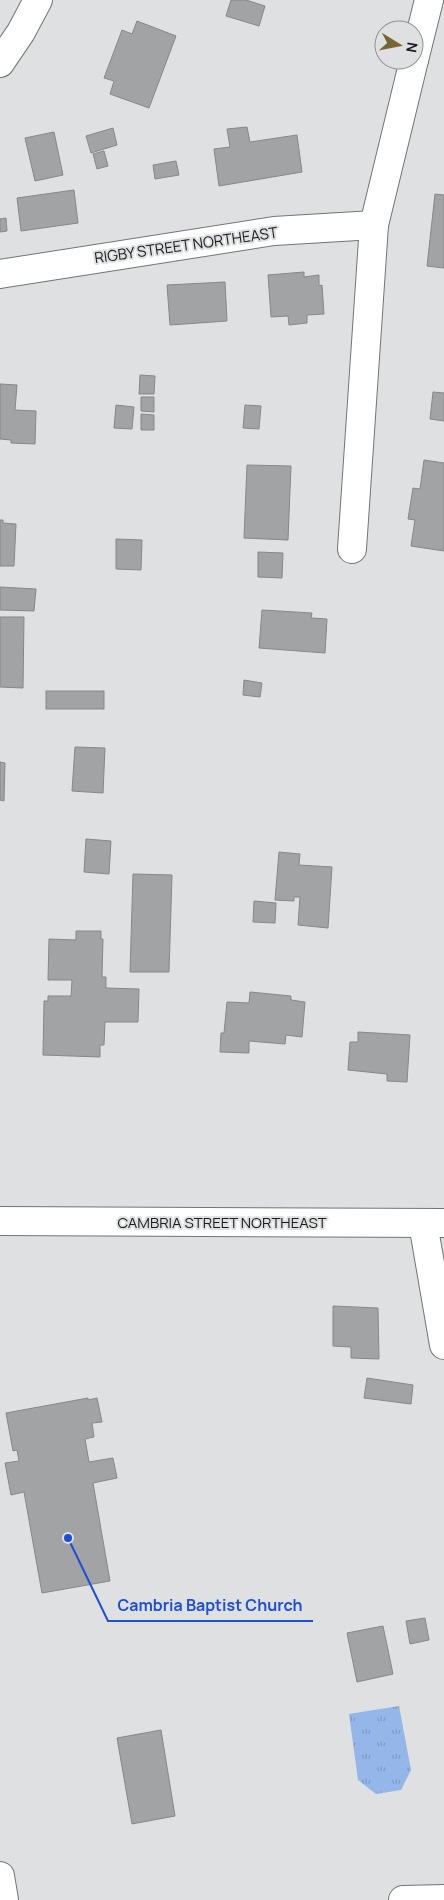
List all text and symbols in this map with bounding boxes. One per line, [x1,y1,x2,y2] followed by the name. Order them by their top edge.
[374,20,424,70] north arrow
[402,41,423,54] text: N
[93,222,279,268] street label: RIGBY STREET NORTHEAST
[117,1212,327,1233] street label: CAMBRIA STREET NORTHEAST
[108,1590,313,1621] callout: Cambria Baptist Church
[117,1594,303,1616] text: Cambria Baptist Church

